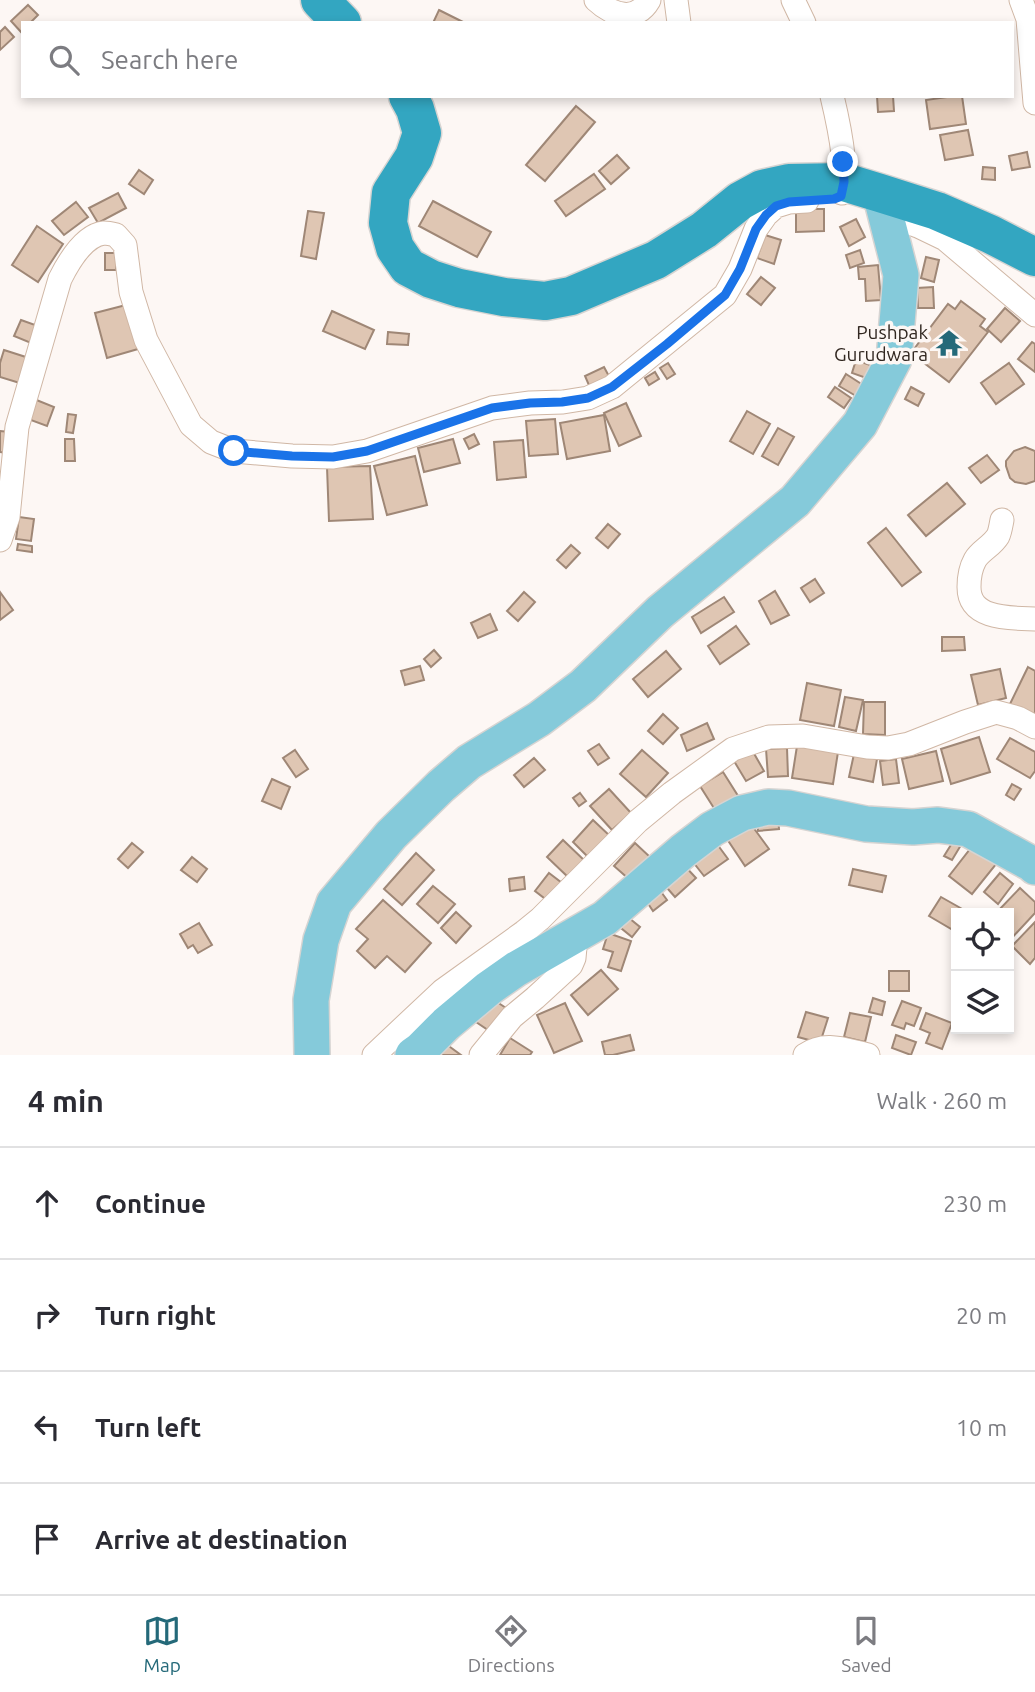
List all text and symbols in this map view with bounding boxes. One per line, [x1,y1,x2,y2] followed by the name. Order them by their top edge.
[21,21,1014,98] search box
[45,41,83,79] icon: search
[101,45,238,74] text: Search here
[827,146,858,177] route end
[834,321,928,365] place label: Pushpak Gurudwara
[934,328,964,358] temple icon: Pushpak Gurudwara
[218,435,249,466] route start
[951,908,1014,1034] map controls
[951,908,1014,971] button: locate
[951,971,1014,1034] button: layers
[28,1084,104,1118] text: 4 min
[876,1088,1007,1113] text: Walk · 260 m
[28,1184,66,1222] icon: ahead
[95,1189,206,1218] text: Continue
[943,1191,1007,1216] text: 230 m
[28,1296,66,1334] icon: right
[95,1301,216,1330] text: Turn right
[956,1303,1007,1328] text: 20 m
[28,1408,66,1446] icon: left
[95,1413,201,1442] text: Turn left
[956,1415,1007,1440] text: 10 m
[28,1520,66,1558] icon: arrive
[95,1525,348,1554] text: Arrive at destination
[143,1612,181,1676] tab: Map
[468,1612,555,1676] tab: Directions
[841,1612,892,1676] tab: Saved

